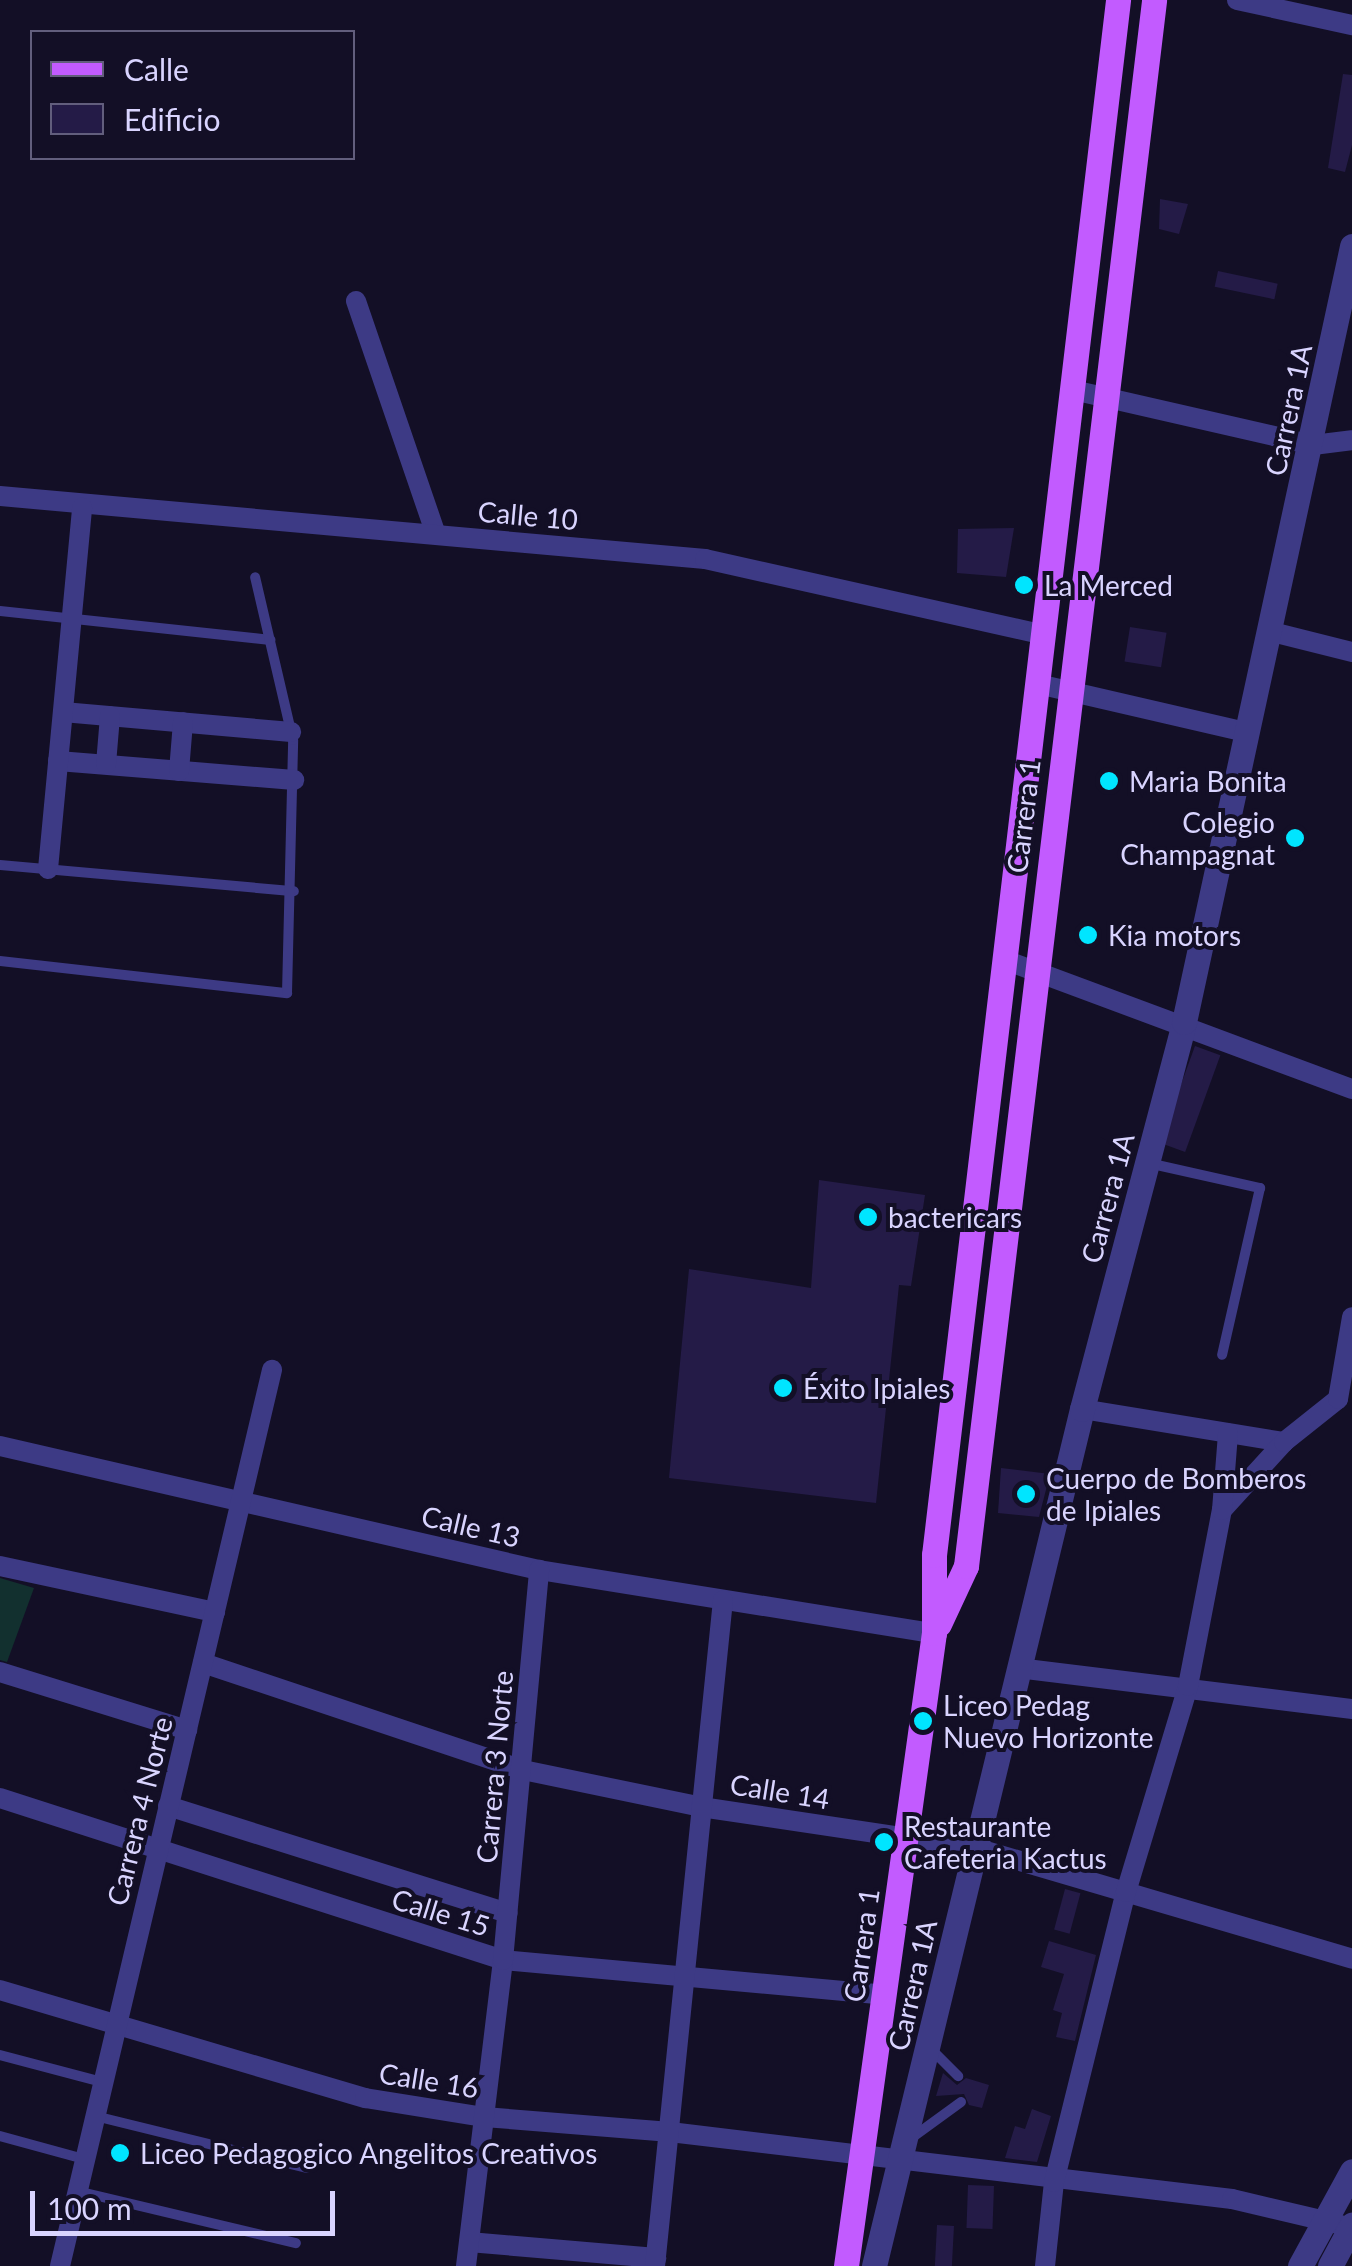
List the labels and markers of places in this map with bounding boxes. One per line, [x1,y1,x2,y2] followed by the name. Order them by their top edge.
[1044,568,1173,602] place label: La Merced
[1013,574,1035,596] marker: La Merced
[1129,764,1287,798] place label: Maria Bonita
[1098,770,1120,792] marker: Maria Bonita
[1120,805,1275,871] place label: Colegio Champagnat
[1284,827,1306,849] marker: Colegio Champagnat
[1108,918,1241,952] place label: Kia motors
[1077,924,1099,946] marker: Kia motors
[888,1200,1022,1234] place label: bactericars
[857,1206,879,1228] marker: bactericars
[803,1371,950,1405] place label: Éxito Ipiales
[772,1377,794,1399] marker: Éxito Ipiales
[1046,1461,1306,1527] place label: Cuerpo de Bomberos de Ipiales
[1015,1483,1037,1505] marker: Cuerpo de Bomberos de Ipiales
[943,1688,1153,1754] place label: Liceo Pedag Nuevo Horizonte
[912,1710,934,1732] marker: Liceo Pedag Nuevo Horizonte
[904,1809,1107,1875] place label: Restaurante Cafeteria Kactus
[873,1831,895,1853] marker: Restaurante Cafeteria Kactus
[140,2136,598,2170] place label: Liceo Pedagogico Angelitos Creativos
[109,2142,131,2164] marker: Liceo Pedagogico Angelitos Creativos

